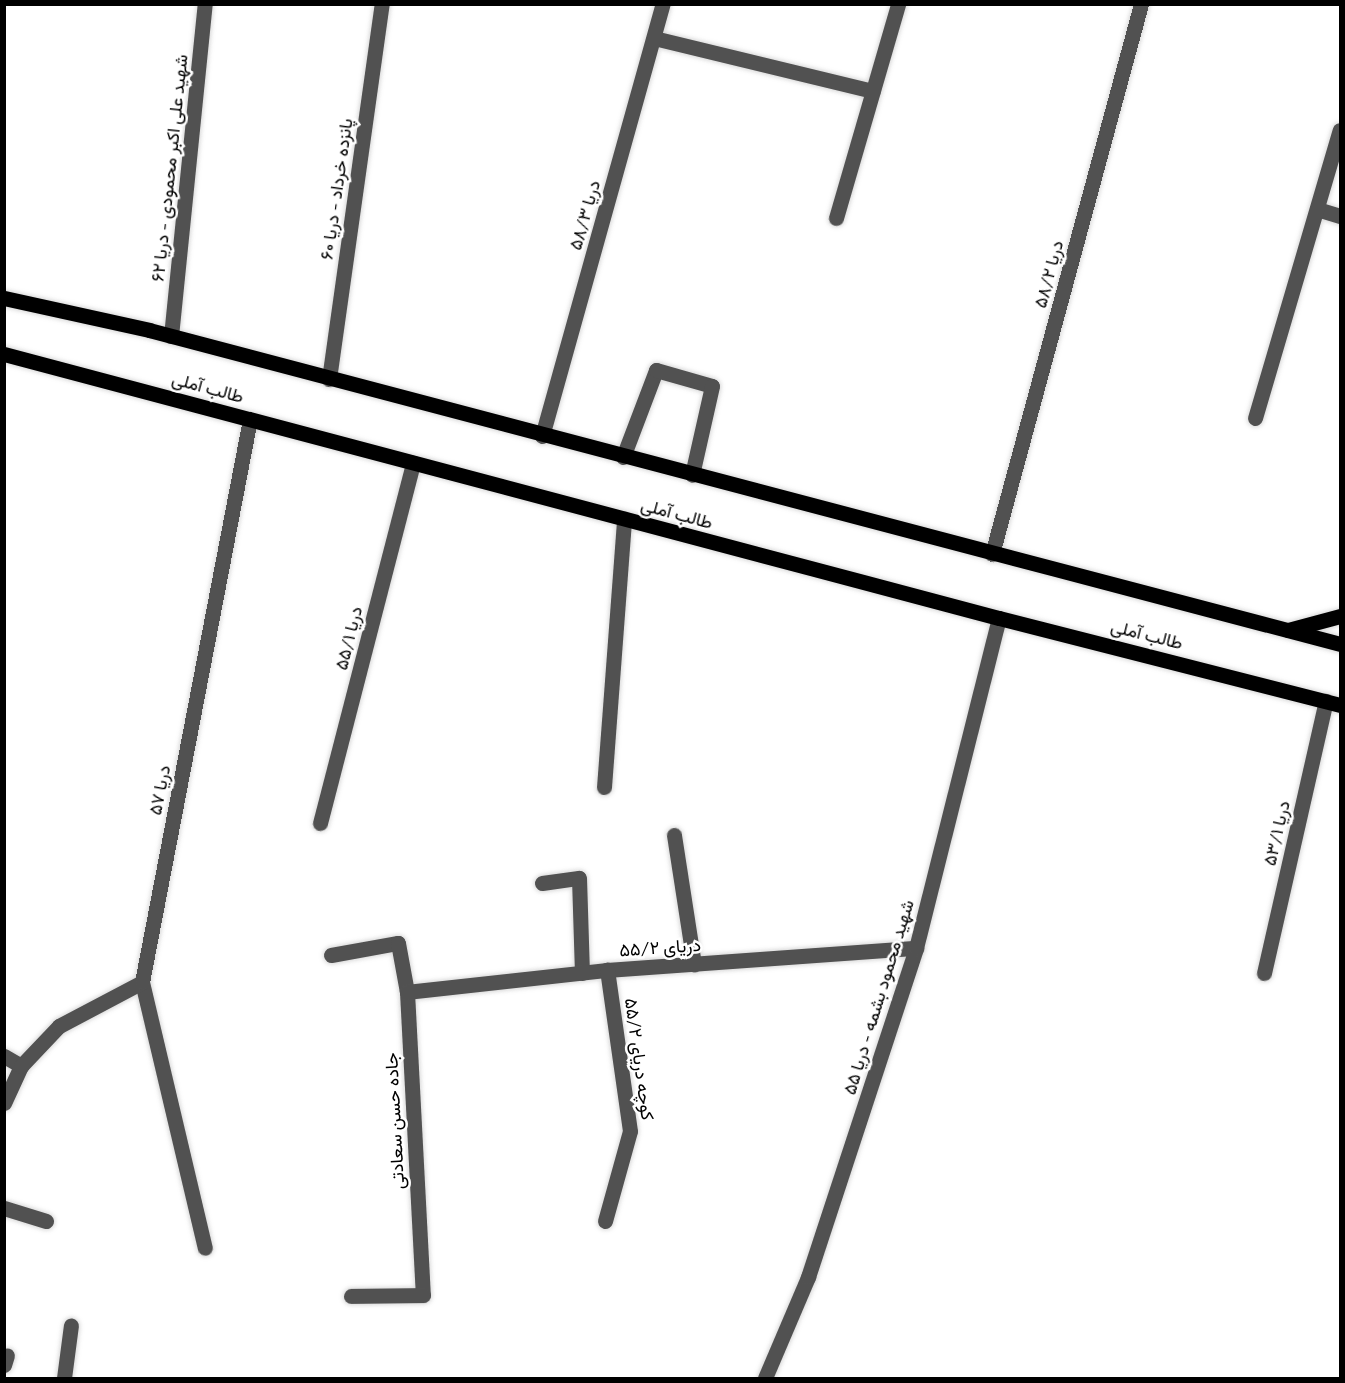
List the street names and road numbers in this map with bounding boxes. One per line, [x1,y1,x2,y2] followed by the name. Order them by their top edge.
[146,53,192,283] street label: شهید علی اکبر محمودی - دریا ۶۲
[315,117,357,261] street label: پانزده خرداد - دریا ۶۰
[564,178,604,252] street label: دریا ۵۸/۳
[1029,238,1067,310] street label: دریا ۵۸/۲
[170,367,246,407] street label: طالب آملی
[639,493,715,533] street label: طالب آملی
[330,604,366,672] street label: دریا ۵۵/۱
[1109,615,1185,653] street label: طالب آملی
[144,763,174,817] street label: دریا ۵۷
[1258,798,1294,868] street label: دریا ۵۳/۱
[838,897,918,1097] street label: شهید محمود بشمه - دریا ۵۵
[618,933,702,961] street label: دریای ۵۵/۲
[621,997,659,1121] street label: کوچه دریای ۵۵/۲
[380,1052,408,1190] street label: جاده حسن سعادتی

